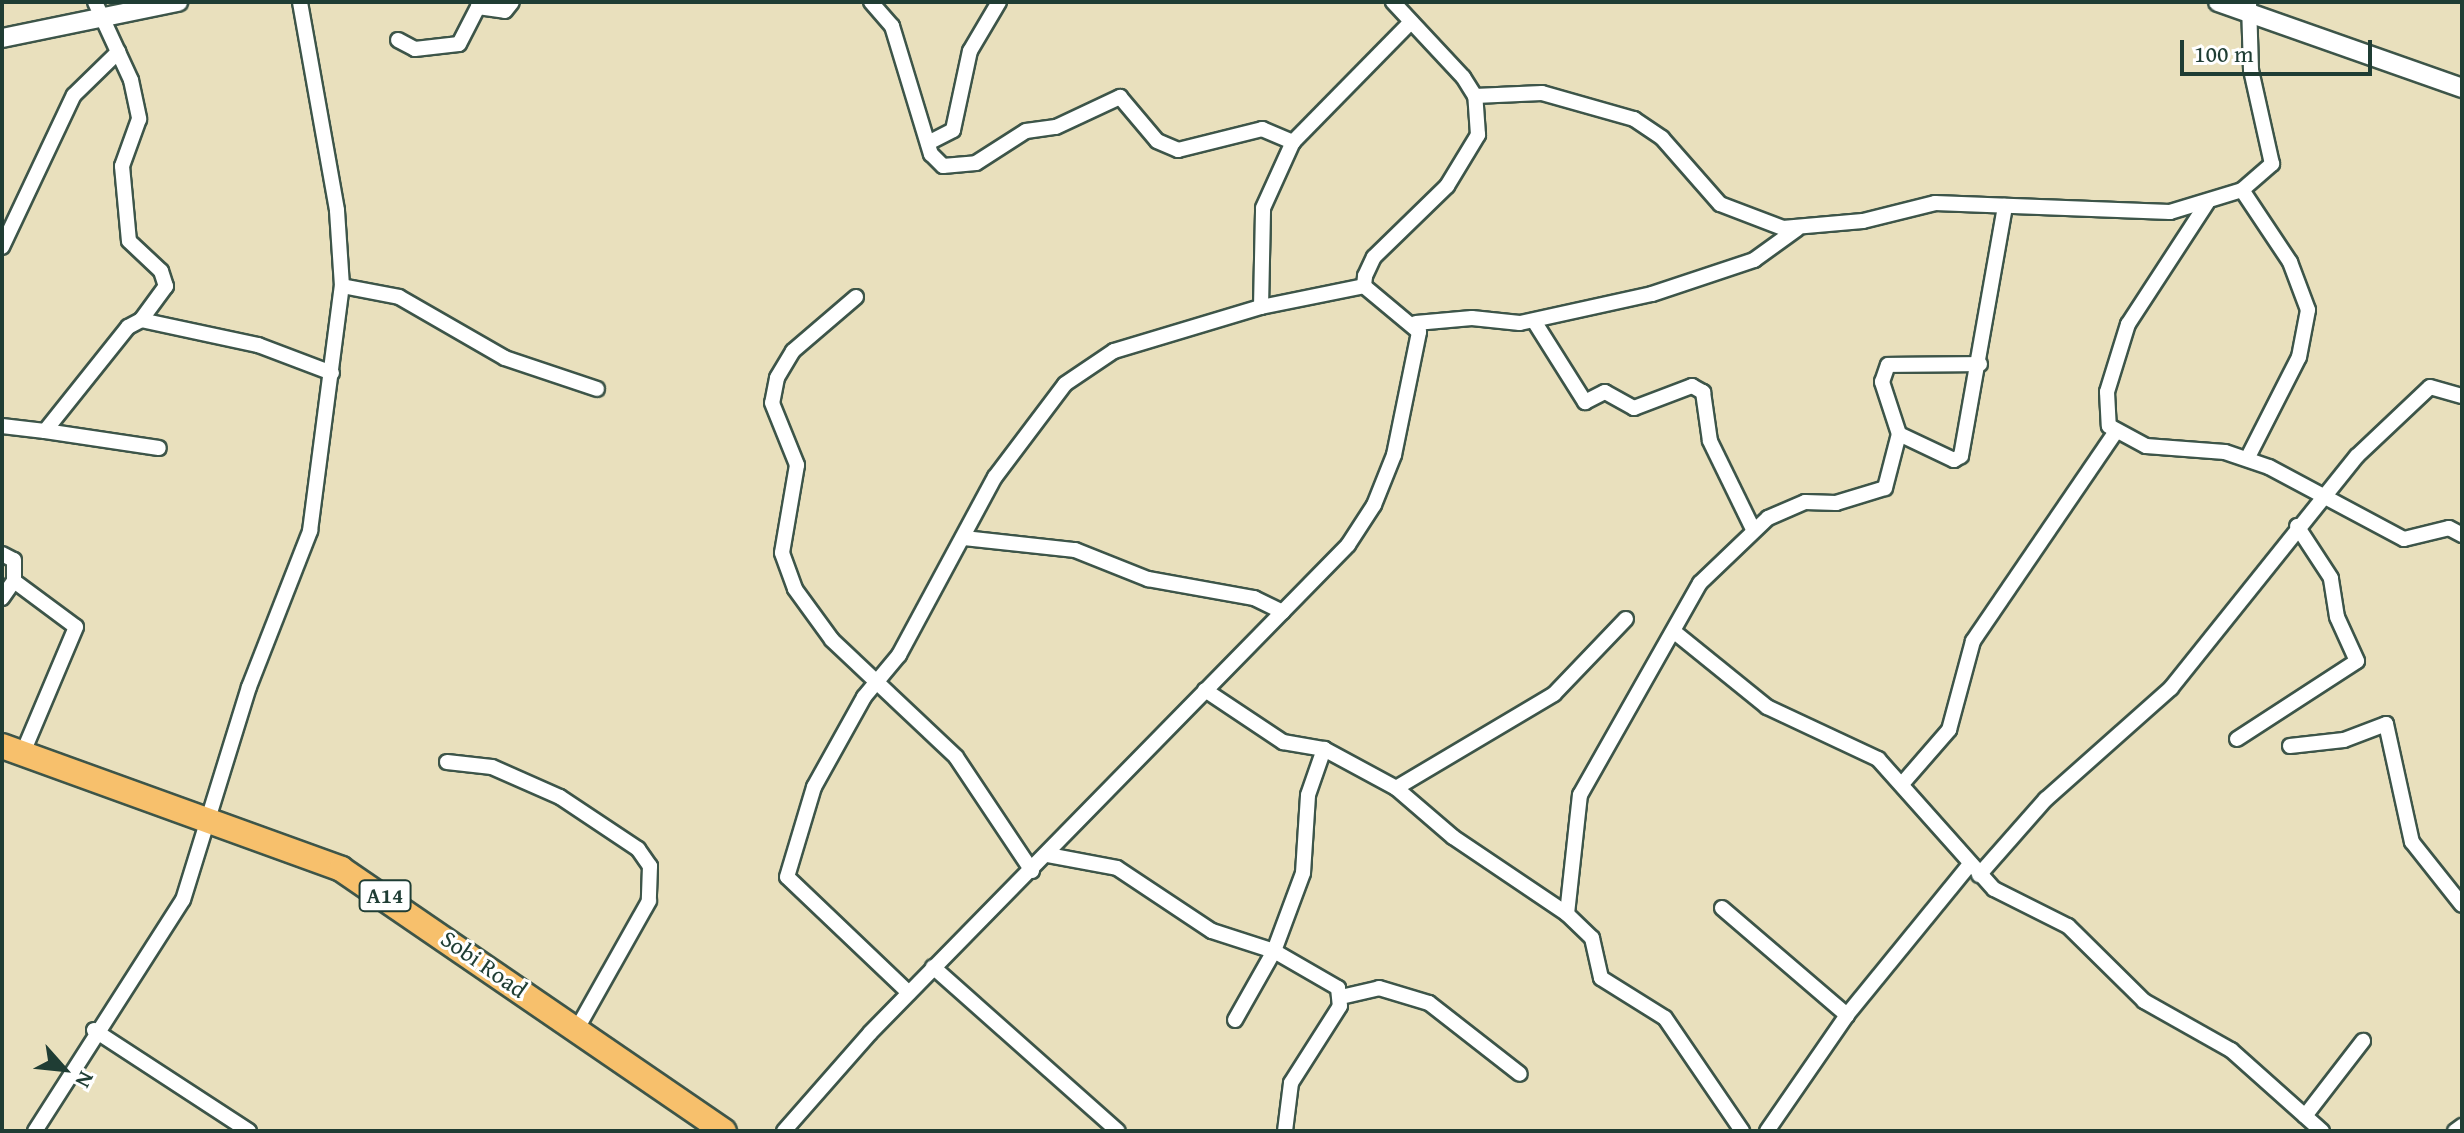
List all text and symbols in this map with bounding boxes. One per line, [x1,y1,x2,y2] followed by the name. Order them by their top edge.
[2184,24,2376,74] scale bar
[2194,36,2254,71] text: 100 m
[357,878,413,914] road number: A14
[435,924,533,1004] street label: Sobi Road
[24,1029,104,1109] north arrow
[68,1066,103,1094] text: N

